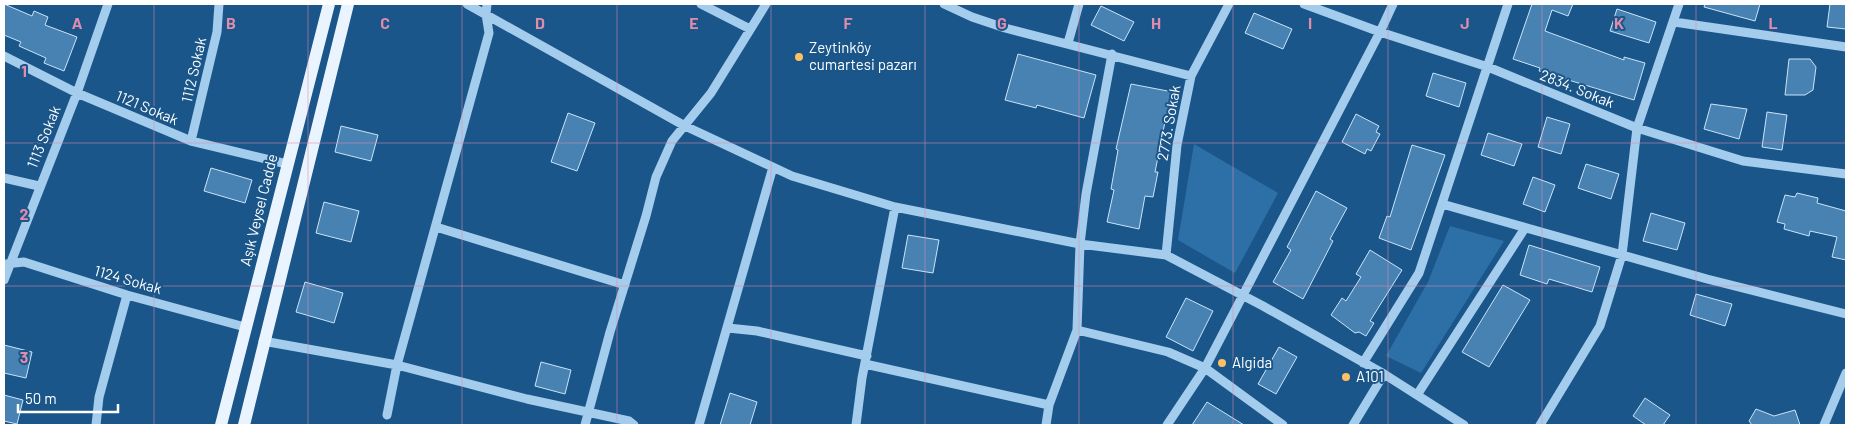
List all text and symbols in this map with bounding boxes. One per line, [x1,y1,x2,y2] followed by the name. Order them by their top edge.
[72,13,83,32] text: A
[226,13,236,32] text: B
[380,13,390,32] text: C
[535,13,545,32] text: D
[689,13,699,32] text: E
[844,13,853,32] text: F
[997,13,1007,32] text: G
[1151,13,1161,32] text: H
[1308,13,1312,32] text: I
[1460,13,1470,32] text: J
[1614,13,1624,32] text: K
[1768,13,1778,32] text: L
[177,35,209,104] street label: 1112 Sokak
[809,38,917,73] place label: Zeytinköy cumartesi pazarı
[793,51,805,63] marker: Zeytinköy cumartesi pazarı
[21,61,27,80] text: 1
[1538,65,1618,111] street label: 2834. Sokak
[1152,83,1184,162] street label: 2773. Sokak
[113,86,182,128] street label: 1121 Sokak
[22,102,64,171] street label: 1113 Sokak
[235,152,281,268] street label: Aşık Veysel Cadde
[20,204,29,223] text: 2
[92,261,165,297] street label: 1124 Sokak
[20,347,28,366] text: 3
[1232,353,1272,371] place label: Algida
[1216,357,1228,369] marker: Algida
[1356,367,1384,385] place label: A101
[1340,371,1352,383] marker: A101
[18,382,118,414] scale bar
[25,389,57,407] text: 50 m

